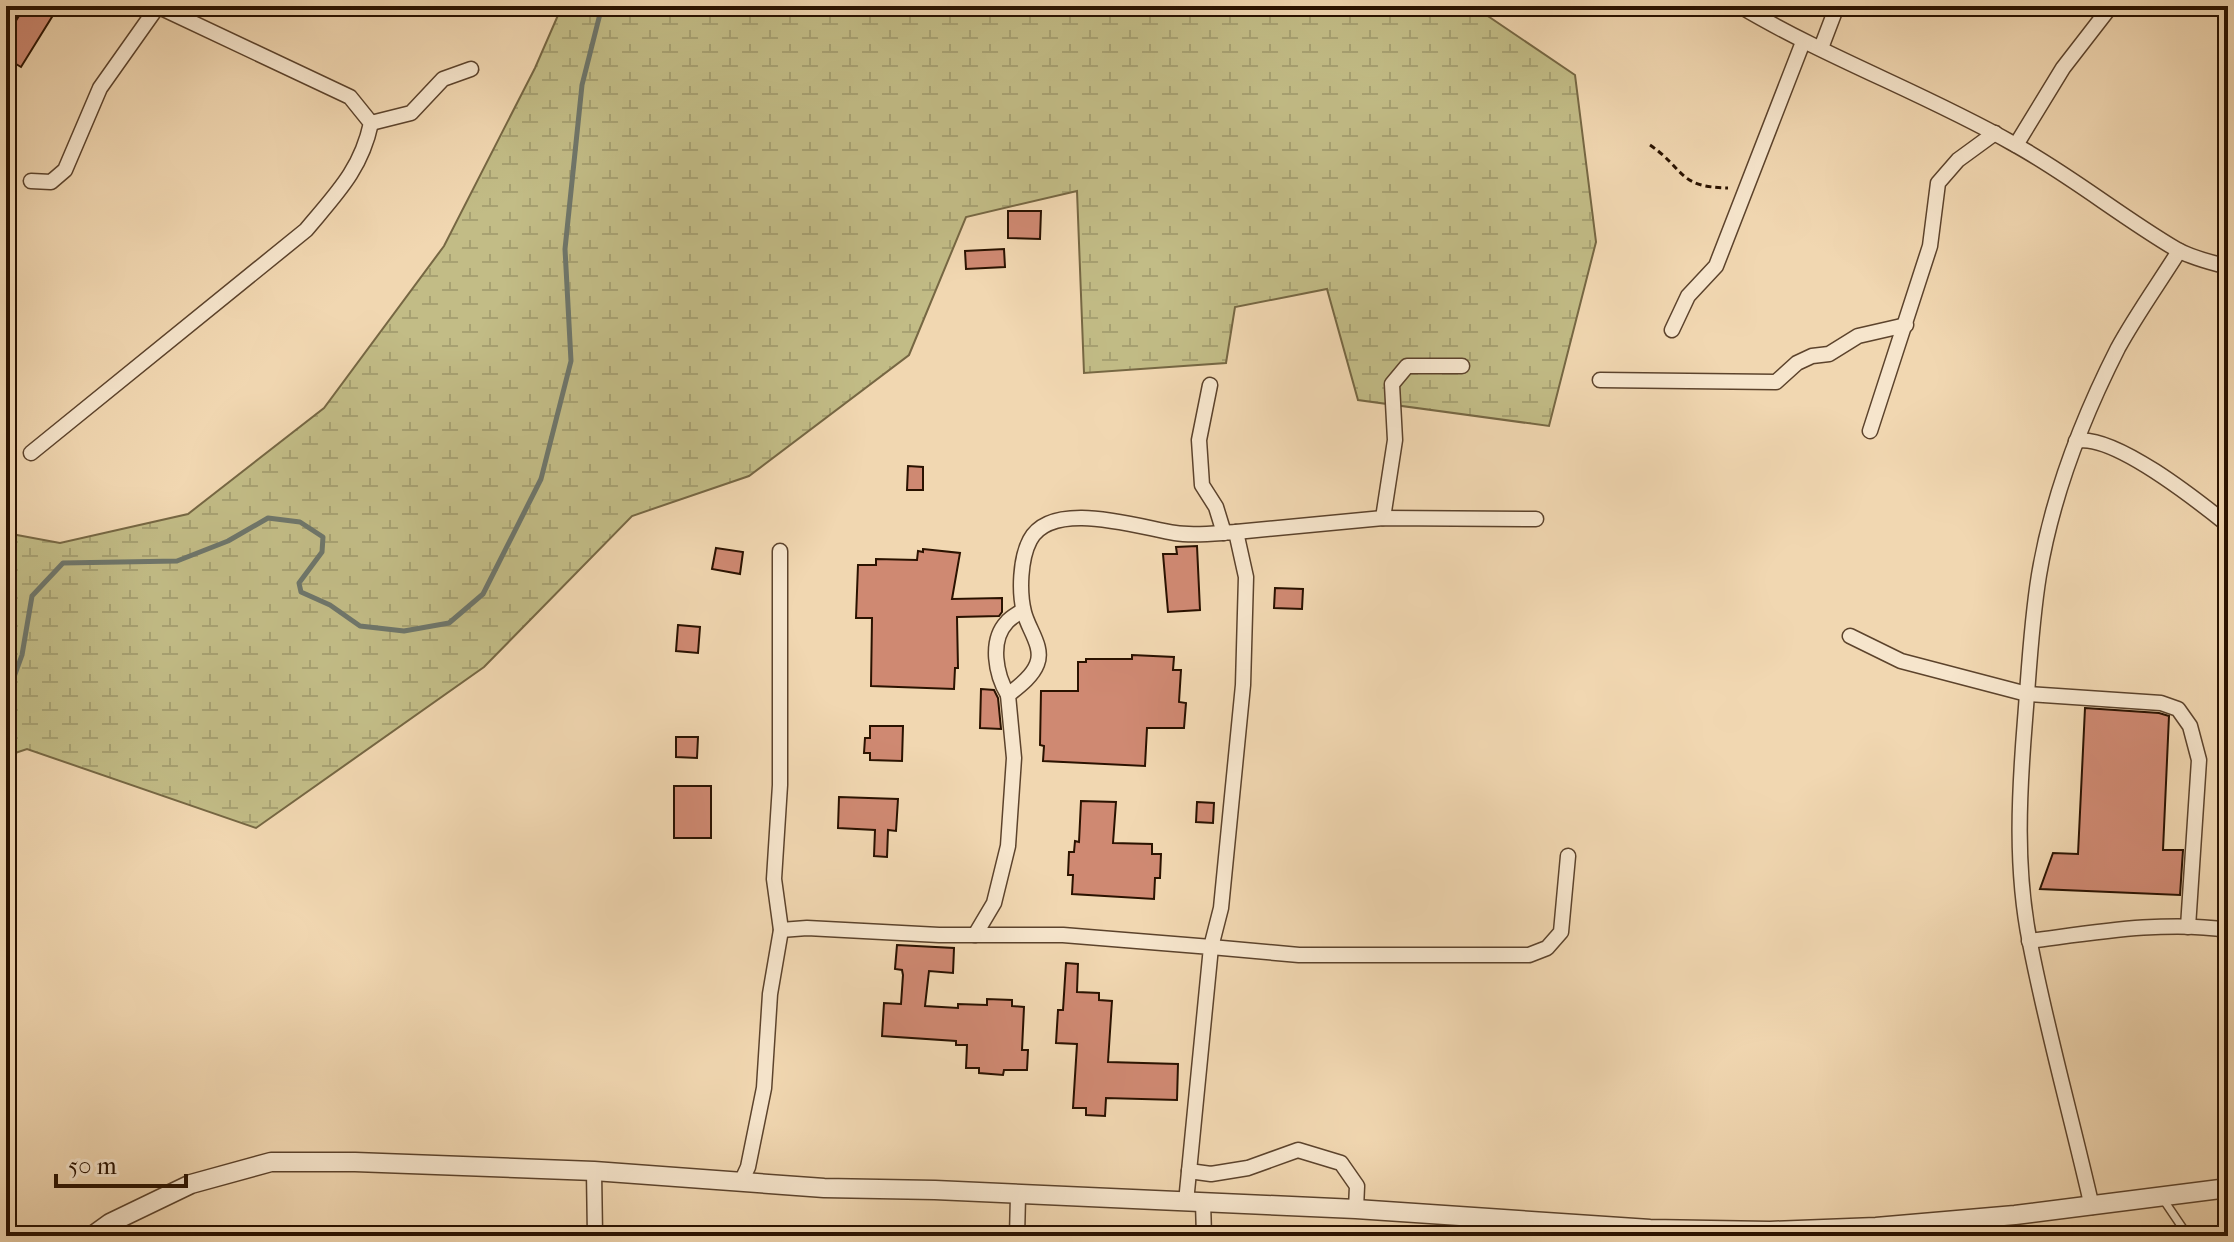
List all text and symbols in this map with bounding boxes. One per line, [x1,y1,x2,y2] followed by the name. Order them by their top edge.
[56,1138,186,1188] scale bar
[68,1152,117,1180] text: 50 m

